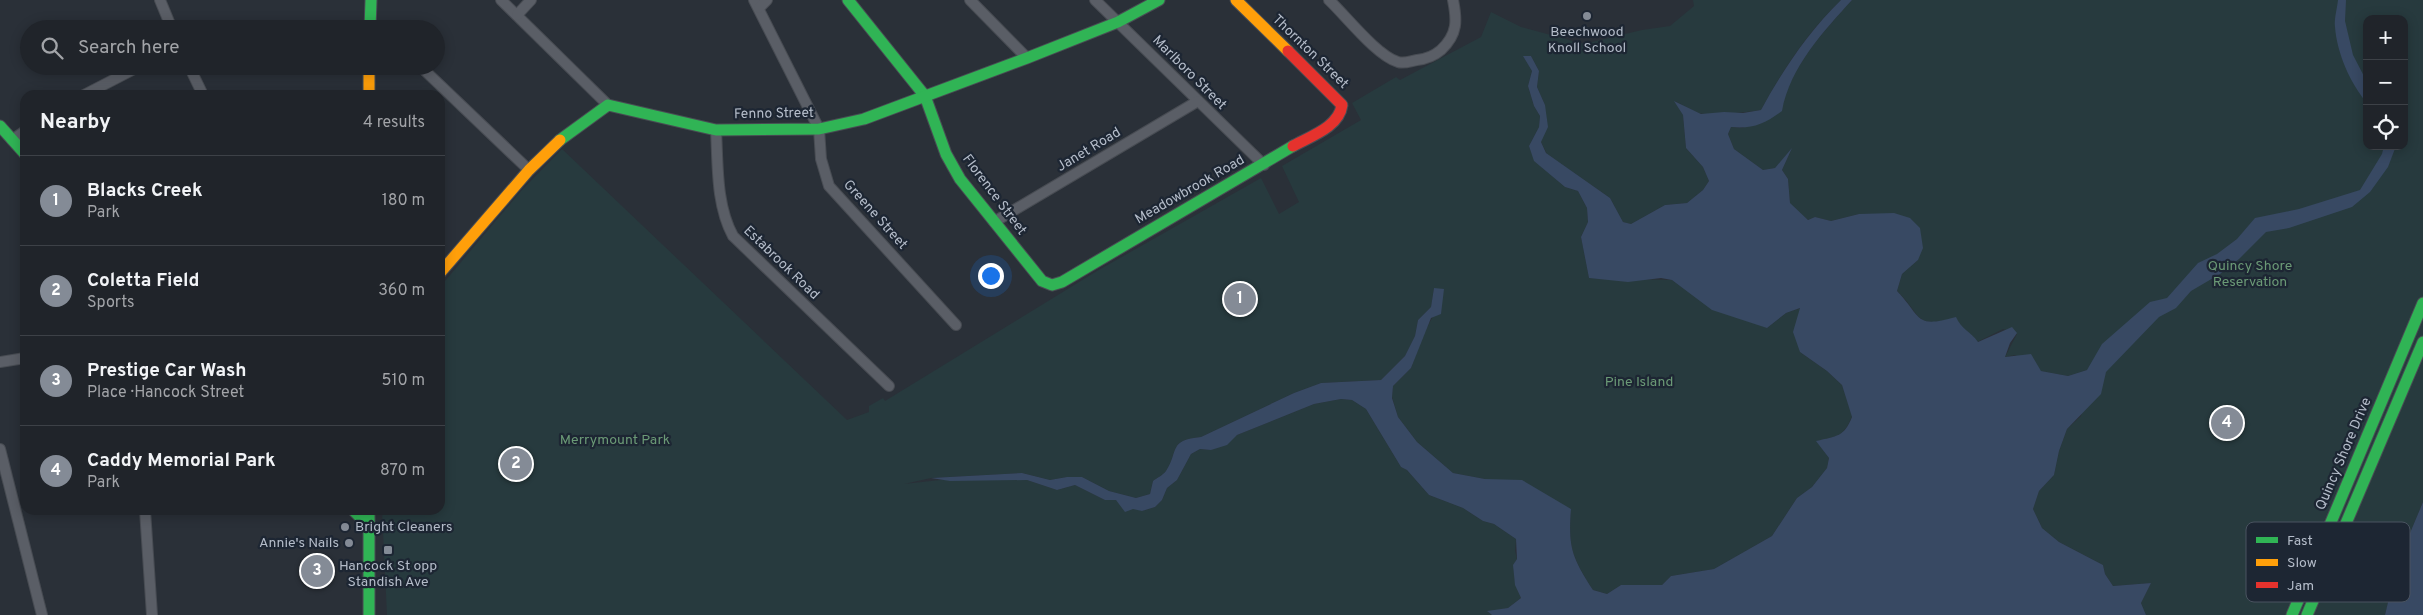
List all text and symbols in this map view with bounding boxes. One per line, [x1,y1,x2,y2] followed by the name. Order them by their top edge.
[1581,10,1593,22] marker: Beechwood Knoll School
[1268,11,1352,93] street label: Thornton Street
[2363,15,2408,150] map controls
[2363,15,2408,60] button: +
[20,20,445,75] search box
[1548,24,1626,57] place label: Beechwood Knoll School
[1148,32,1230,114] street label: Marlboro Street
[38,34,66,62] icon: search
[78,36,180,60] text: Search here
[2363,60,2408,105] button: −
[734,105,814,123] street label: Fenno Street
[2363,105,2408,150] button: locate
[40,109,111,136] text: Nearby
[363,113,425,133] text: 4 results
[1054,124,1124,176] street label: Janet Road
[958,151,1030,239] street label: Florence Street
[1132,152,1248,228] street label: Meadowbrook Road
[839,177,911,253] street label: Greene Street
[87,179,203,203] text: Blacks Creek
[53,191,59,211] text: 1
[382,191,425,211] text: 180 m
[87,203,120,223] text: Park
[740,223,822,303] street label: Estabrook Road
[2208,258,2292,291] park label: Quincy Shore Reservation
[978,263,1004,289] your location
[87,269,200,293] text: Coletta Field
[1224,280,1256,318] pin: 1
[51,281,61,301] text: 2
[378,281,425,301] text: 360 m
[87,293,135,313] text: Sports
[87,359,247,383] text: Prestige Car Wash
[51,371,61,391] text: 3
[382,371,425,391] text: 510 m
[1605,374,1673,391] park label: Pine Island
[87,383,244,403] text: Place · Hancock Street
[2313,395,2375,513] street label: Quincy Shore Drive
[2211,404,2243,442] pin: 4
[560,432,670,449] park label: Merrymount Park
[500,445,532,483] pin: 2
[87,449,276,473] text: Caddy Memorial Park
[51,461,61,481] text: 4
[380,461,425,481] text: 870 m
[87,473,120,493] text: Park
[355,519,453,536] place label: Bright Cleaners
[339,521,351,533] marker: Bright Cleaners
[2246,522,2410,602] legend
[2287,533,2313,550] text: Fast
[259,535,339,552] place label: Annie's Nails
[343,537,355,549] marker: Annie's Nails
[382,544,394,556] marker: Hancock St opp Standish Ave
[301,552,333,590] pin: 3
[2287,555,2317,572] text: Slow
[339,558,437,591] place label: Hancock St opp Standish Ave
[2287,578,2314,595] text: Jam

